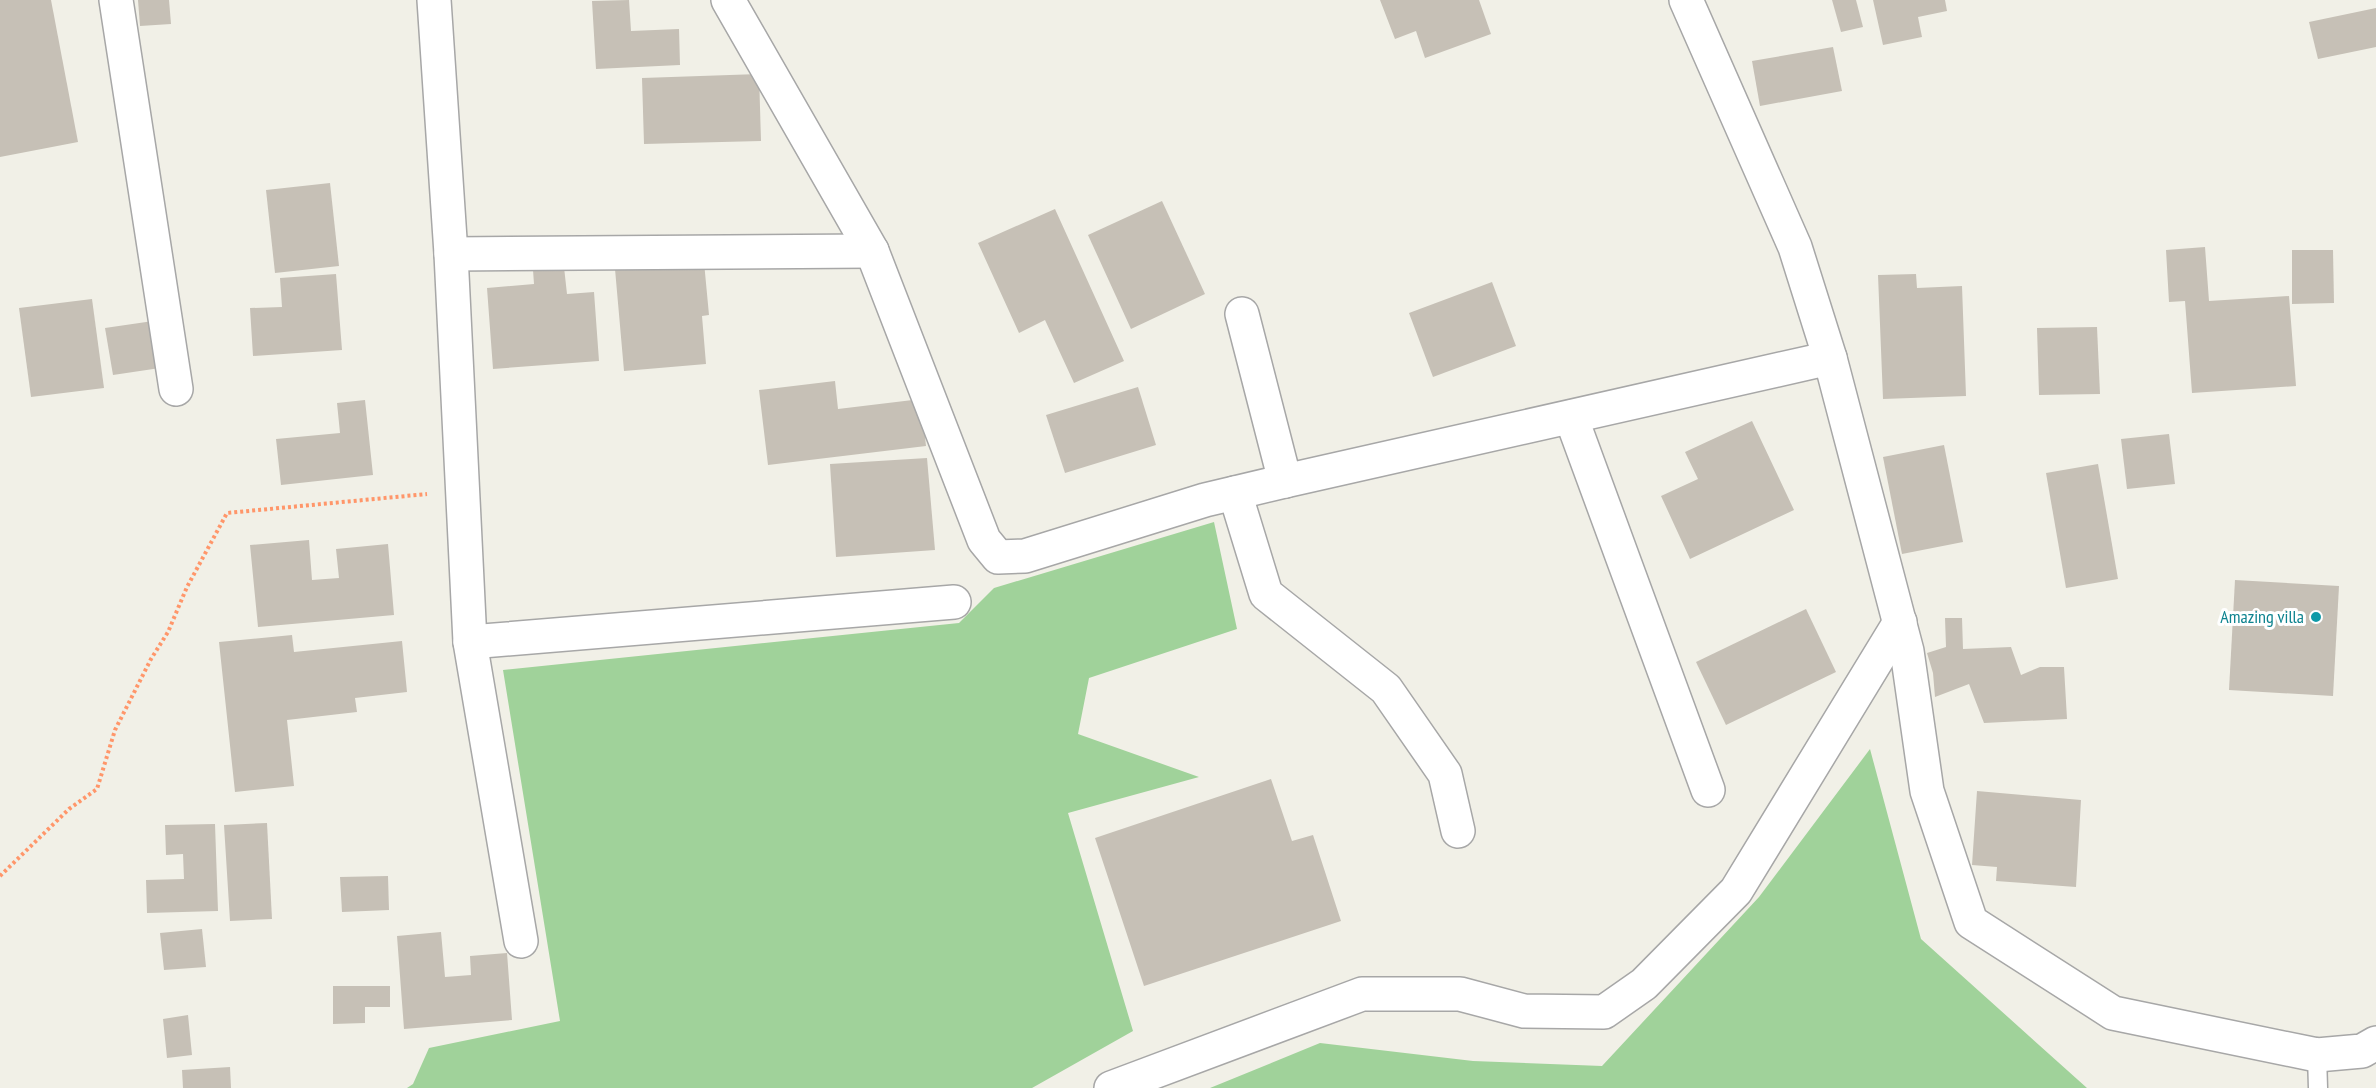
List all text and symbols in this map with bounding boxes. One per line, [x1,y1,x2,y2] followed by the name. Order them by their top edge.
[2220,605,2304,628] place label: Amazing villa
[2309,610,2323,624] marker: Amazing villa

